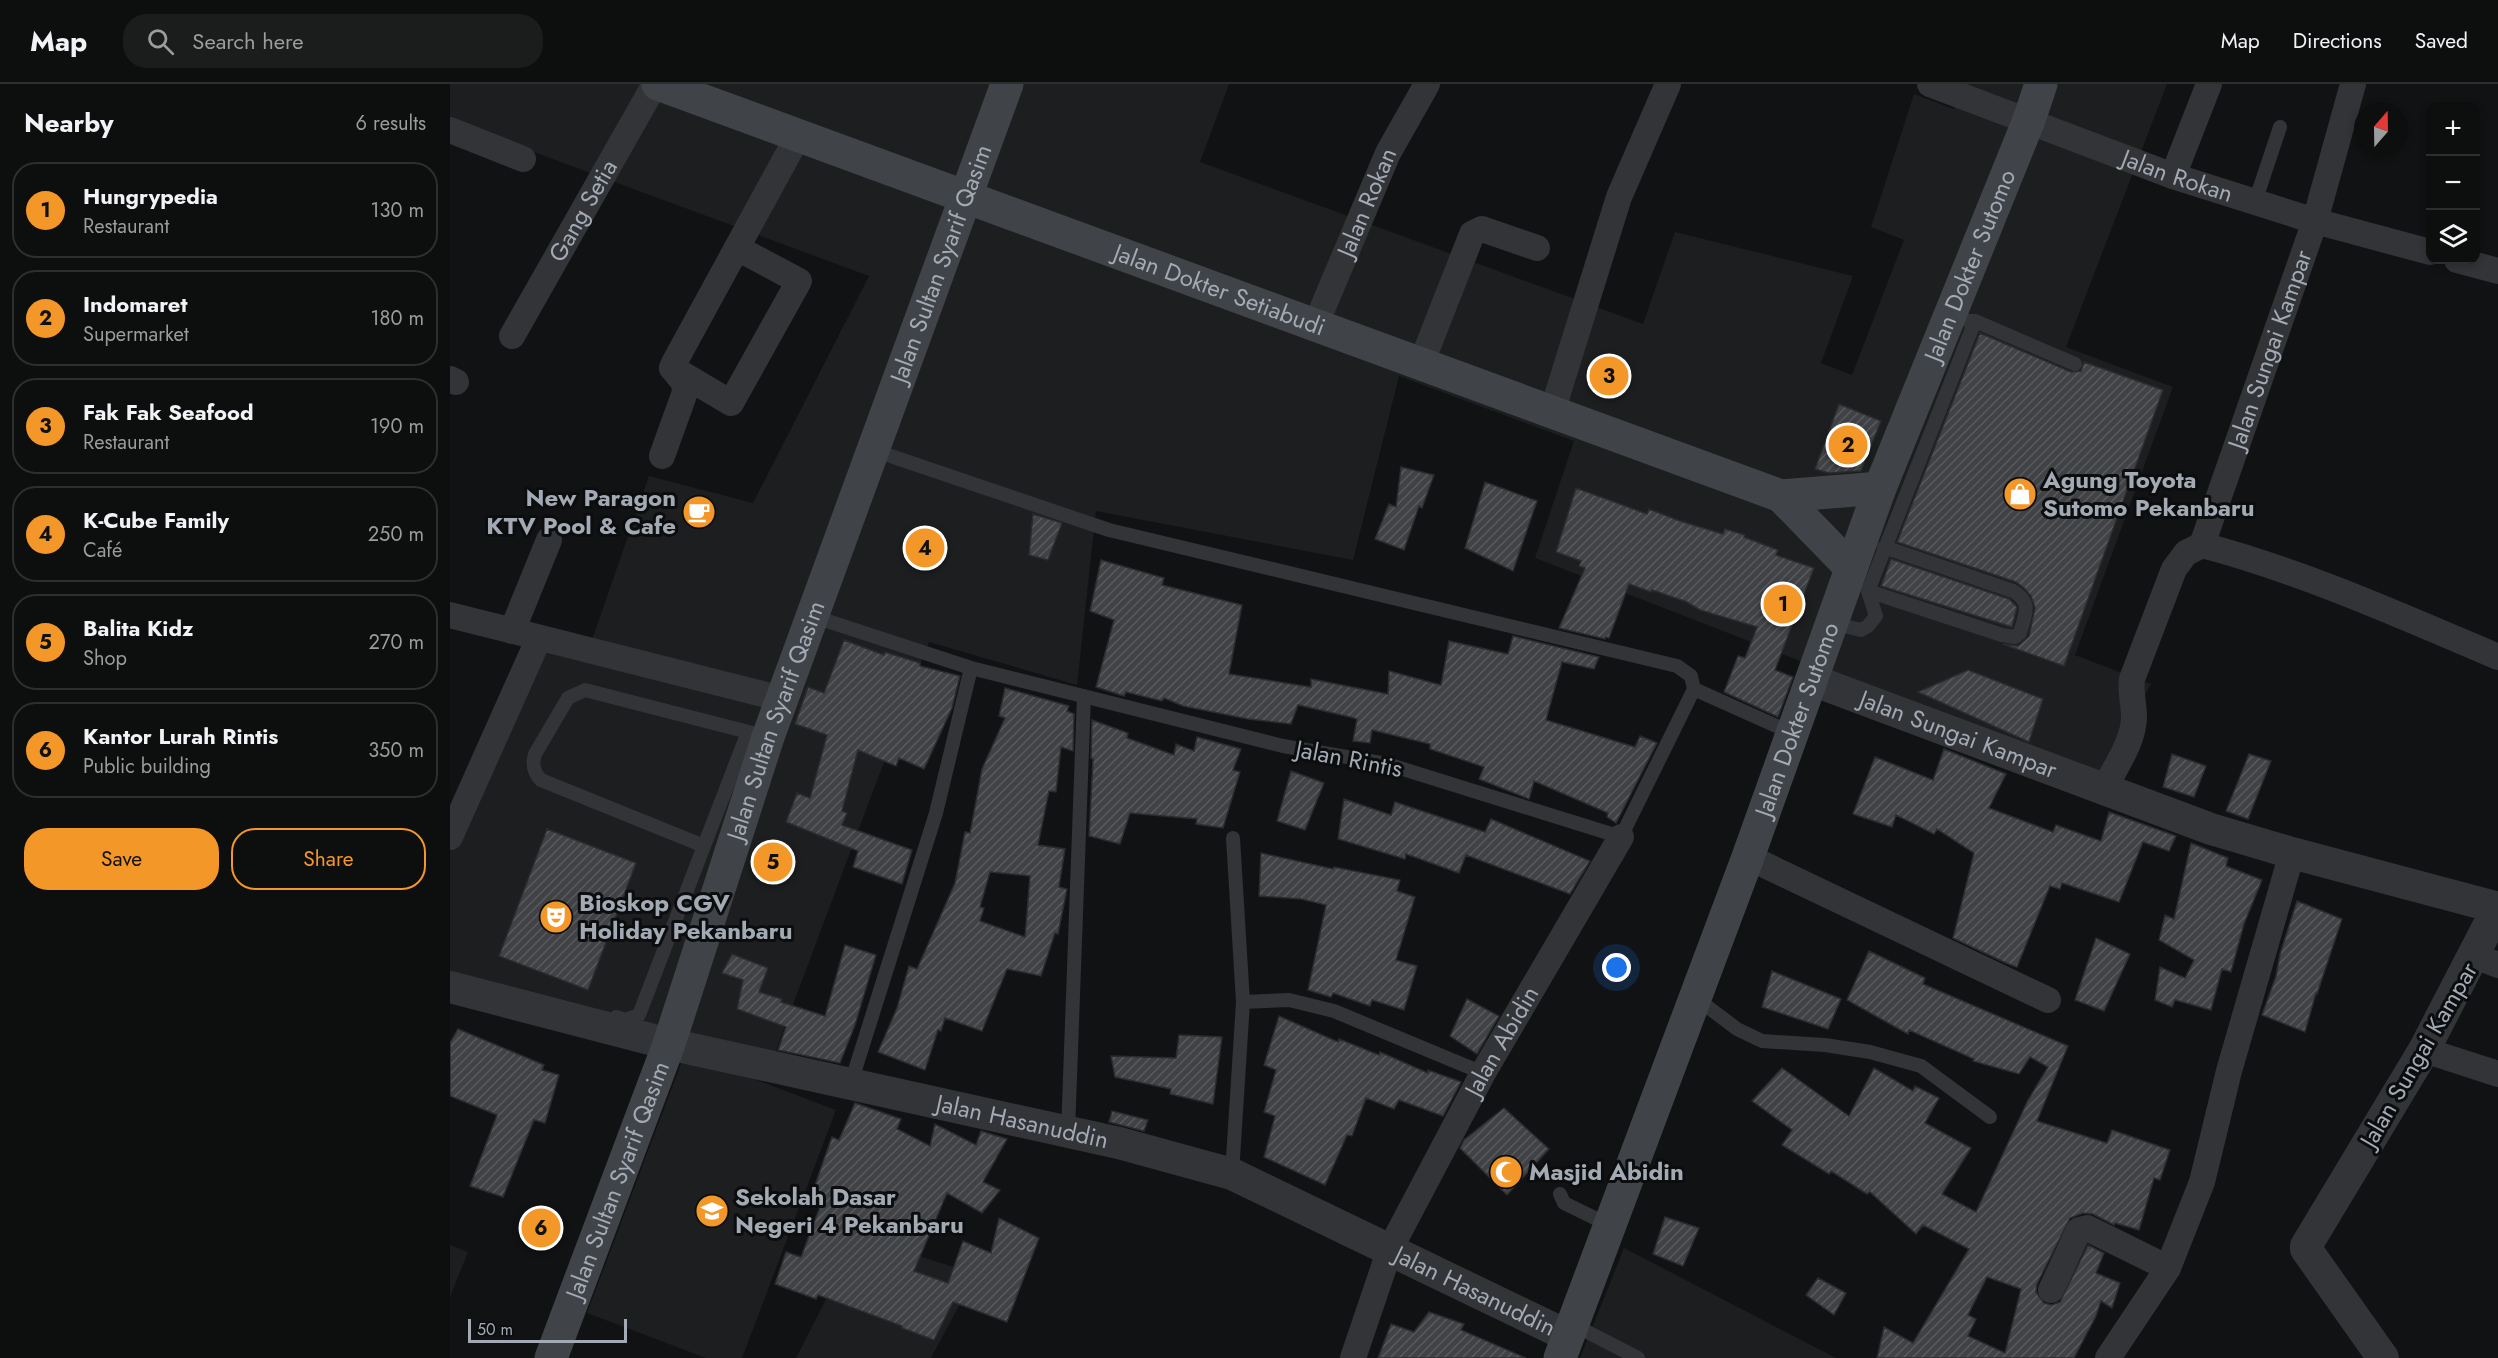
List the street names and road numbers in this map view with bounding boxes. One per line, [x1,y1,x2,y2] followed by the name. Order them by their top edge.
[880,139,1000,391] street label: Jalan Sultan Syarif Qasim
[2114,139,2237,211] street label: Jalan Rokan
[1327,142,1405,265] street label: Jalan Rokan
[540,153,626,268] street label: Gang Setia
[1914,164,2024,369] street label: Jalan Dokter Sutomo
[1106,234,1330,344] street label: Jalan Dokter Setiabudi
[2218,244,2321,456] street label: Jalan Sungai Kampar
[717,596,833,848] street label: Jalan Sultan Syarif Qasim
[1745,617,1848,824] street label: Jalan Dokter Sutomo
[1852,680,2063,787] street label: Jalan Sungai Kampar
[1290,730,1406,786] street label: Jalan Rintis
[2350,955,2486,1156] street label: Jalan Sungai Kampar
[1454,979,1547,1105] street label: Jalan Abidin
[556,1056,678,1307] street label: Jalan Sultan Syarif Qasim
[930,1085,1112,1157] street label: Jalan Hasanuddin
[1386,1236,1562,1345] street label: Jalan Hasanuddin

